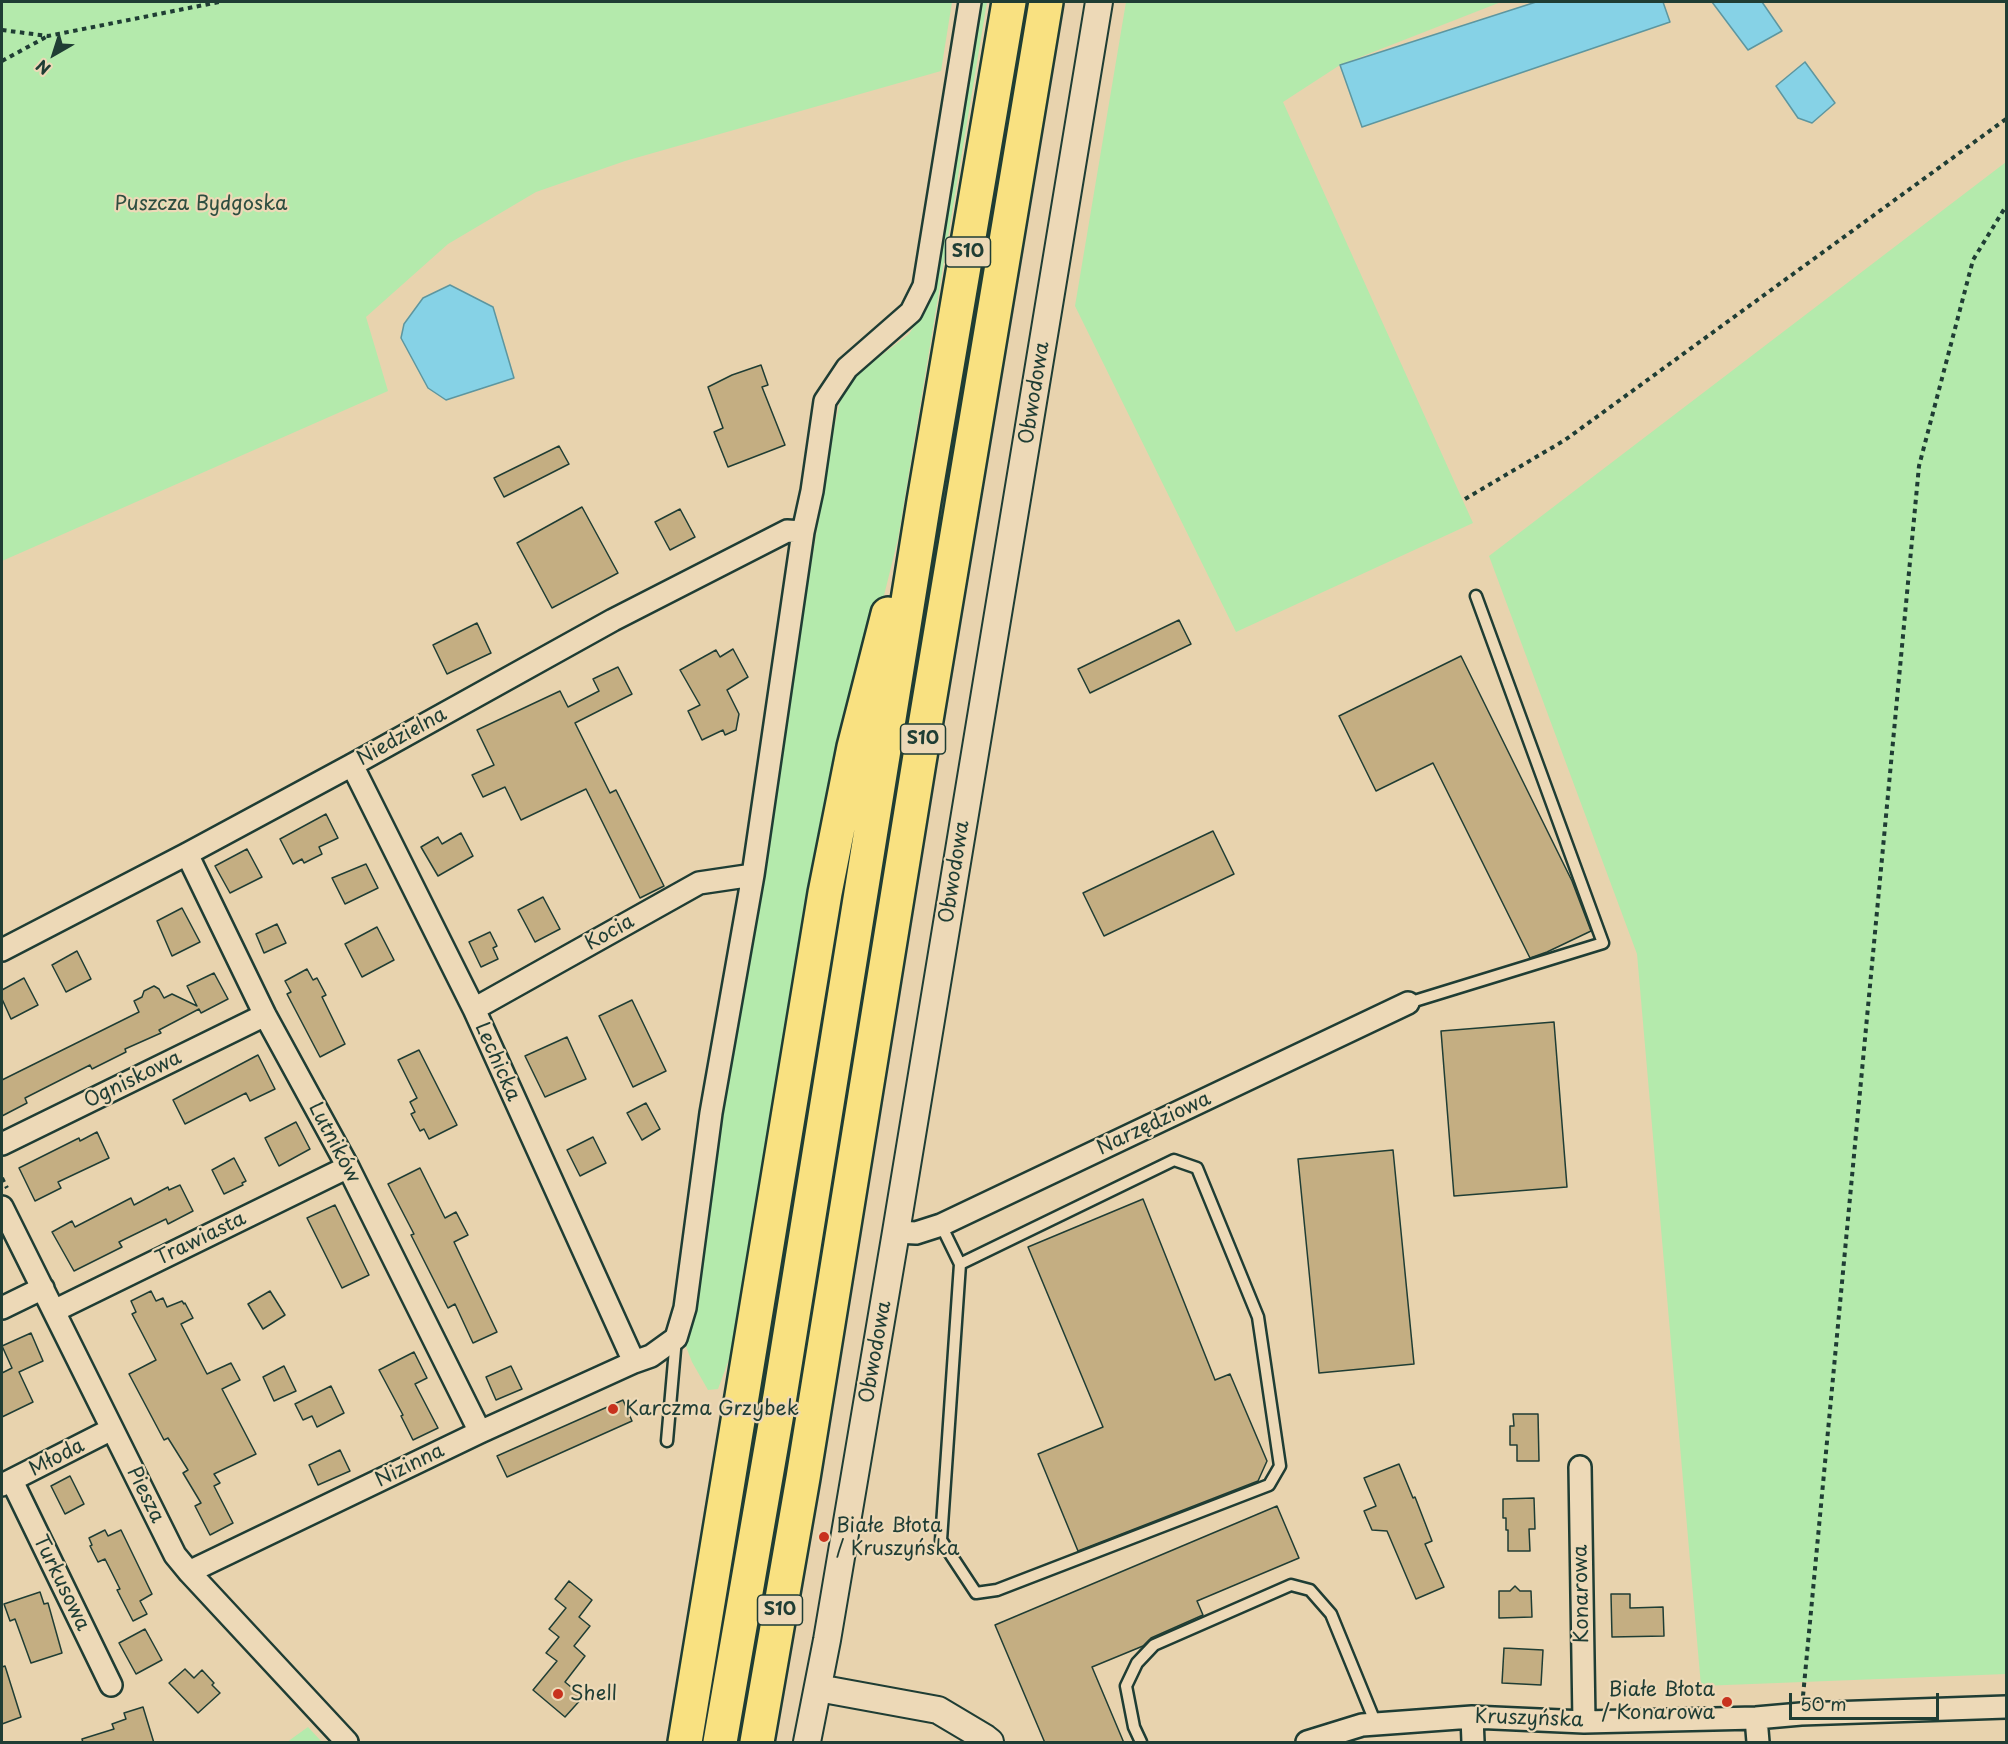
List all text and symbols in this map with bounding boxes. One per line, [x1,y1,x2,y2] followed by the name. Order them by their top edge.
[24,24,84,84] north arrow
[30,55,55,81] text: N
[115,192,287,216] park label: Puszcza Bydgoska
[946,237,990,267] road number: S10
[1015,340,1055,446] street label: Obwodowa
[353,703,451,771] street label: Niedzielna
[900,724,946,754] road number: S10
[935,819,975,925] street label: Obwodowa
[581,910,639,956] street label: Kocia
[469,1019,525,1105] street label: Lechicka
[80,1046,186,1114] street label: Ogniskowa
[1093,1087,1215,1161] street label: Narzędziowa
[303,1099,365,1187] street label: Lutników
[152,1207,250,1271] street label: Trawiasta
[855,1299,897,1405] street label: Obwodowa
[625,1397,799,1421] place label: Karczma Grzybek
[606,1402,620,1416] marker: Karczma Grzybek
[25,1434,89,1482] street label: Młoda
[372,1439,448,1493] street label: Nizinna
[121,1463,169,1527] street label: Piesza
[836,1514,960,1561] place label: Białe Błota / Kruszyńska
[817,1530,831,1544] marker: Białe Błota / Kruszyńska
[28,1531,94,1635] street label: Turkusowa
[1569,1544,1595,1644] street label: Konarowa
[758,1595,802,1625] road number: S10
[1602,1678,1715,1725] place label: Białe Błota / Konarowa
[1792,1681,1942,1719] scale bar
[570,1682,617,1706] place label: Shell
[551,1687,565,1701] marker: Shell
[1800,1690,1847,1717] text: 50 m
[1720,1695,1734,1709] marker: Białe Błota / Konarowa
[1474,1705,1584,1733] street label: Kruszyńska

